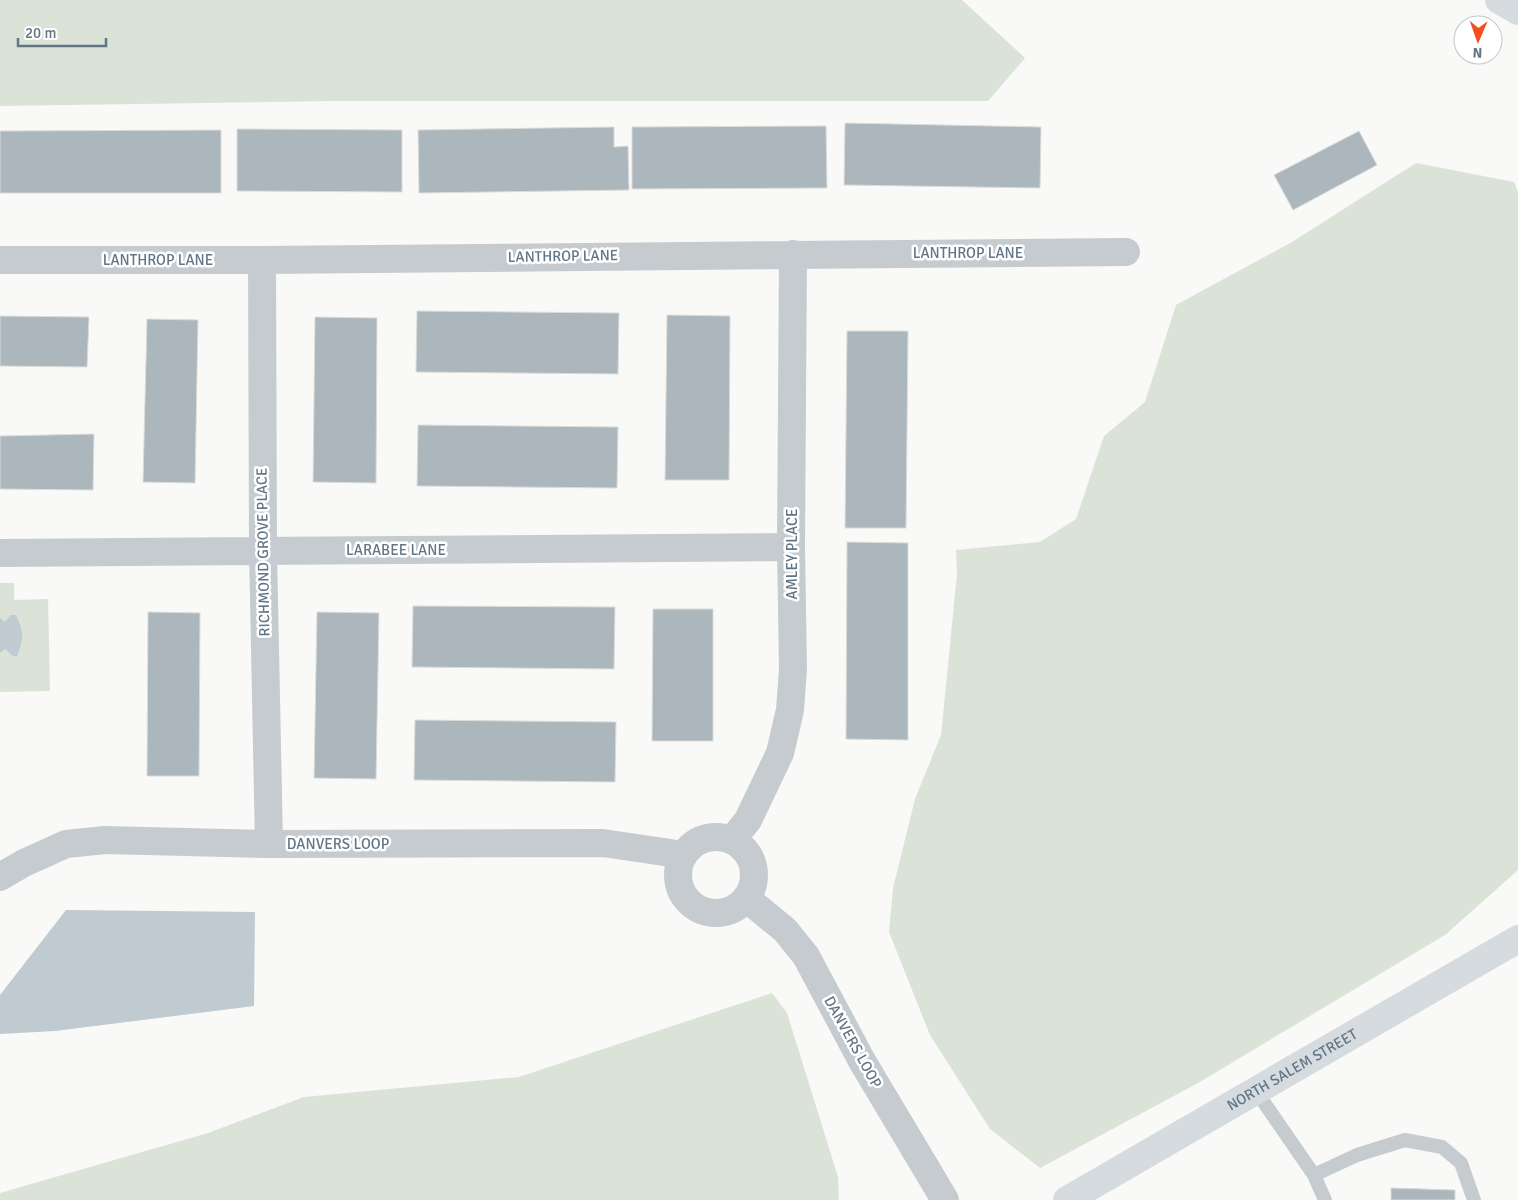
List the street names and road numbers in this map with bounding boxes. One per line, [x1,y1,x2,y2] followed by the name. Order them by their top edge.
[913,244,1023,262] street label: LANTHROP LANE
[508,246,618,266] street label: LANTHROP LANE
[103,251,213,269] street label: LANTHROP LANE
[253,467,273,637] street label: RICHMOND GROVE PLACE
[783,508,801,600] street label: AMLEY PLACE
[346,541,446,559] street label: LARABEE LANE
[287,835,389,853] street label: DANVERS LOOP
[820,993,886,1091] street label: DANVERS LOOP
[1224,1025,1361,1115] street label: NORTH SALEM STREET

